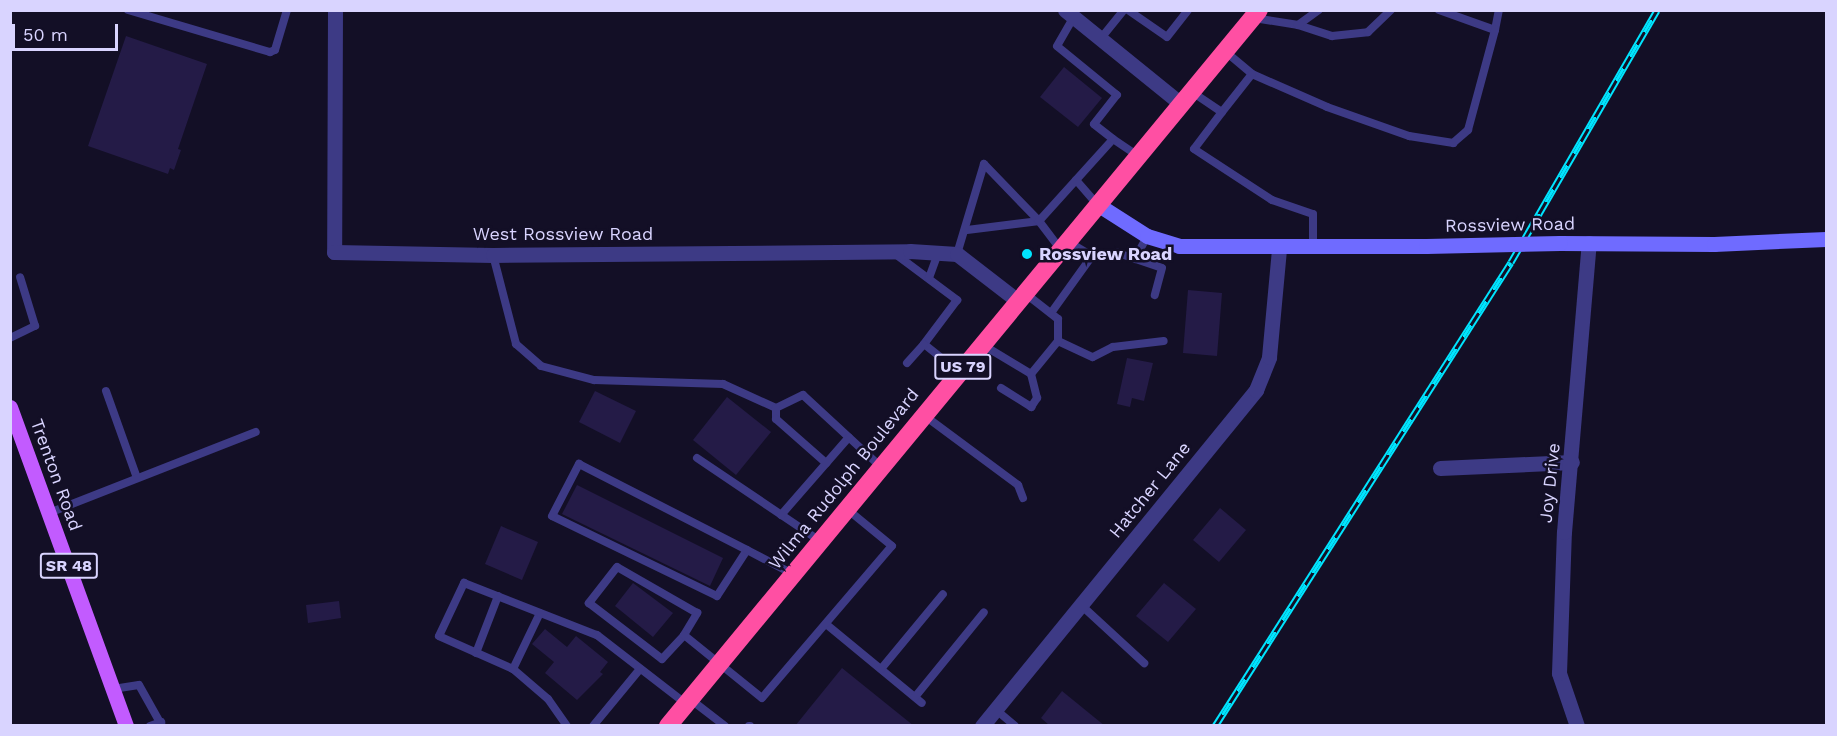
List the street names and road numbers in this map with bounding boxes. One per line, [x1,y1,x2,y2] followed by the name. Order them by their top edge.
[1444,213,1576,237] street label: Rossview Road
[473,223,653,245] street label: West Rossview Road
[933,354,993,380] road number: US 79
[764,384,924,574] street label: Wilma Rudolph Boulevard
[26,416,86,534] street label: Trenton Road
[1104,437,1196,543] street label: Hatcher Lane
[1535,442,1565,524] street label: Joy Drive
[39,553,99,579] road number: SR 48

